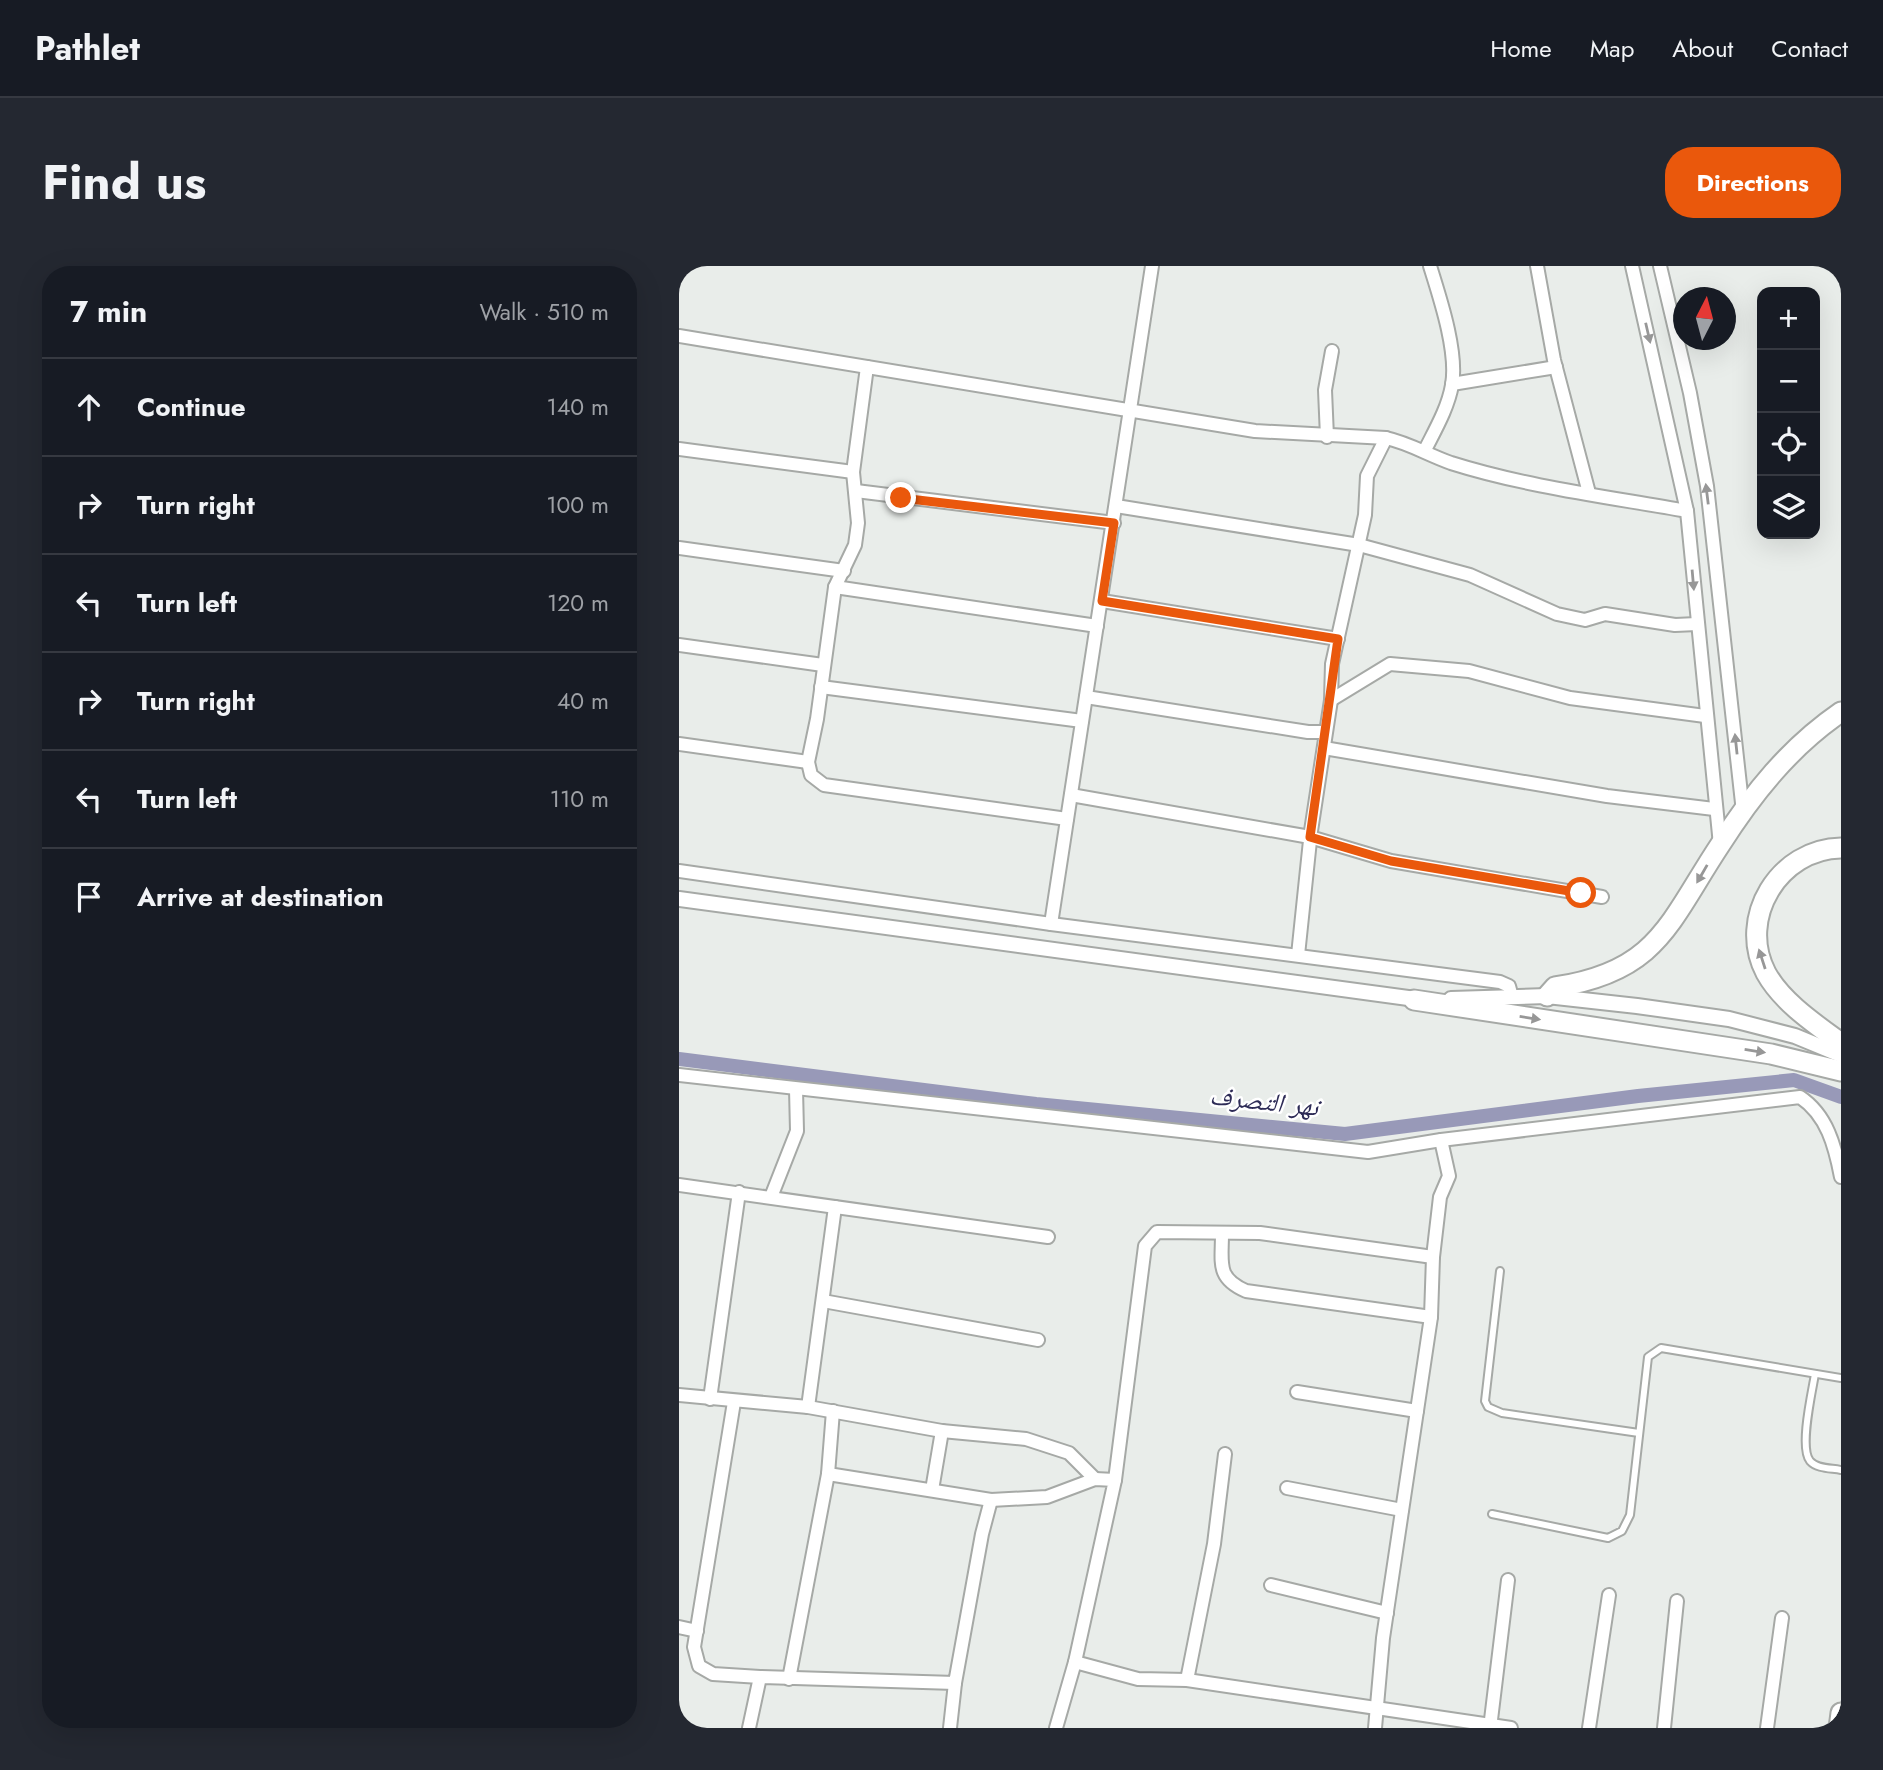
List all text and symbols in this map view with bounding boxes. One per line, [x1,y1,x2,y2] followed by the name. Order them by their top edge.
[35,25,140,72] text: Pathlet
[1490,31,1552,66] text: Home
[1590,31,1634,66] text: Map
[1672,31,1733,66] text: About
[1771,31,1848,66] text: Contact
[42,147,206,217] text: Find us
[1665,147,1841,218] button: Directions
[1673,287,1736,350] north arrow
[1757,287,1820,539] map controls
[1757,287,1820,350] button: +
[70,290,147,333] text: 7 min
[479,295,609,329] text: Walk · 510 m
[1642,322,1653,344] one-way arrow
[1757,350,1820,413] button: −
[70,388,108,426] icon: ahead
[137,388,246,426] text: Continue
[547,390,609,424] text: 140 m
[1757,413,1820,476] button: locate
[1757,476,1820,539] button: layers
[885,482,916,513] route end
[1702,483,1713,505] one-way arrow
[70,486,108,524] icon: right
[137,486,255,524] text: Turn right
[546,488,609,522] text: 100 m
[1688,569,1699,591] one-way arrow
[70,584,108,622] icon: left
[137,584,237,622] text: Turn left
[547,586,609,620] text: 120 m
[70,682,108,720] icon: right
[137,682,255,720] text: Turn right
[557,684,609,718] text: 40 m
[1730,733,1741,755] one-way arrow
[70,780,108,818] icon: left
[137,780,237,818] text: Turn left
[550,782,609,816] text: 110 m
[1696,864,1709,883] one-way arrow
[1565,877,1596,908] route start
[70,878,108,916] icon: arrive
[137,878,384,916] text: Arrive at destination
[1756,949,1766,970] one-way arrow
[1519,1012,1541,1023] one-way arrow
[1744,1046,1766,1057] one-way arrow
[1208,1076,1324,1126] water label: نهر التصرف

